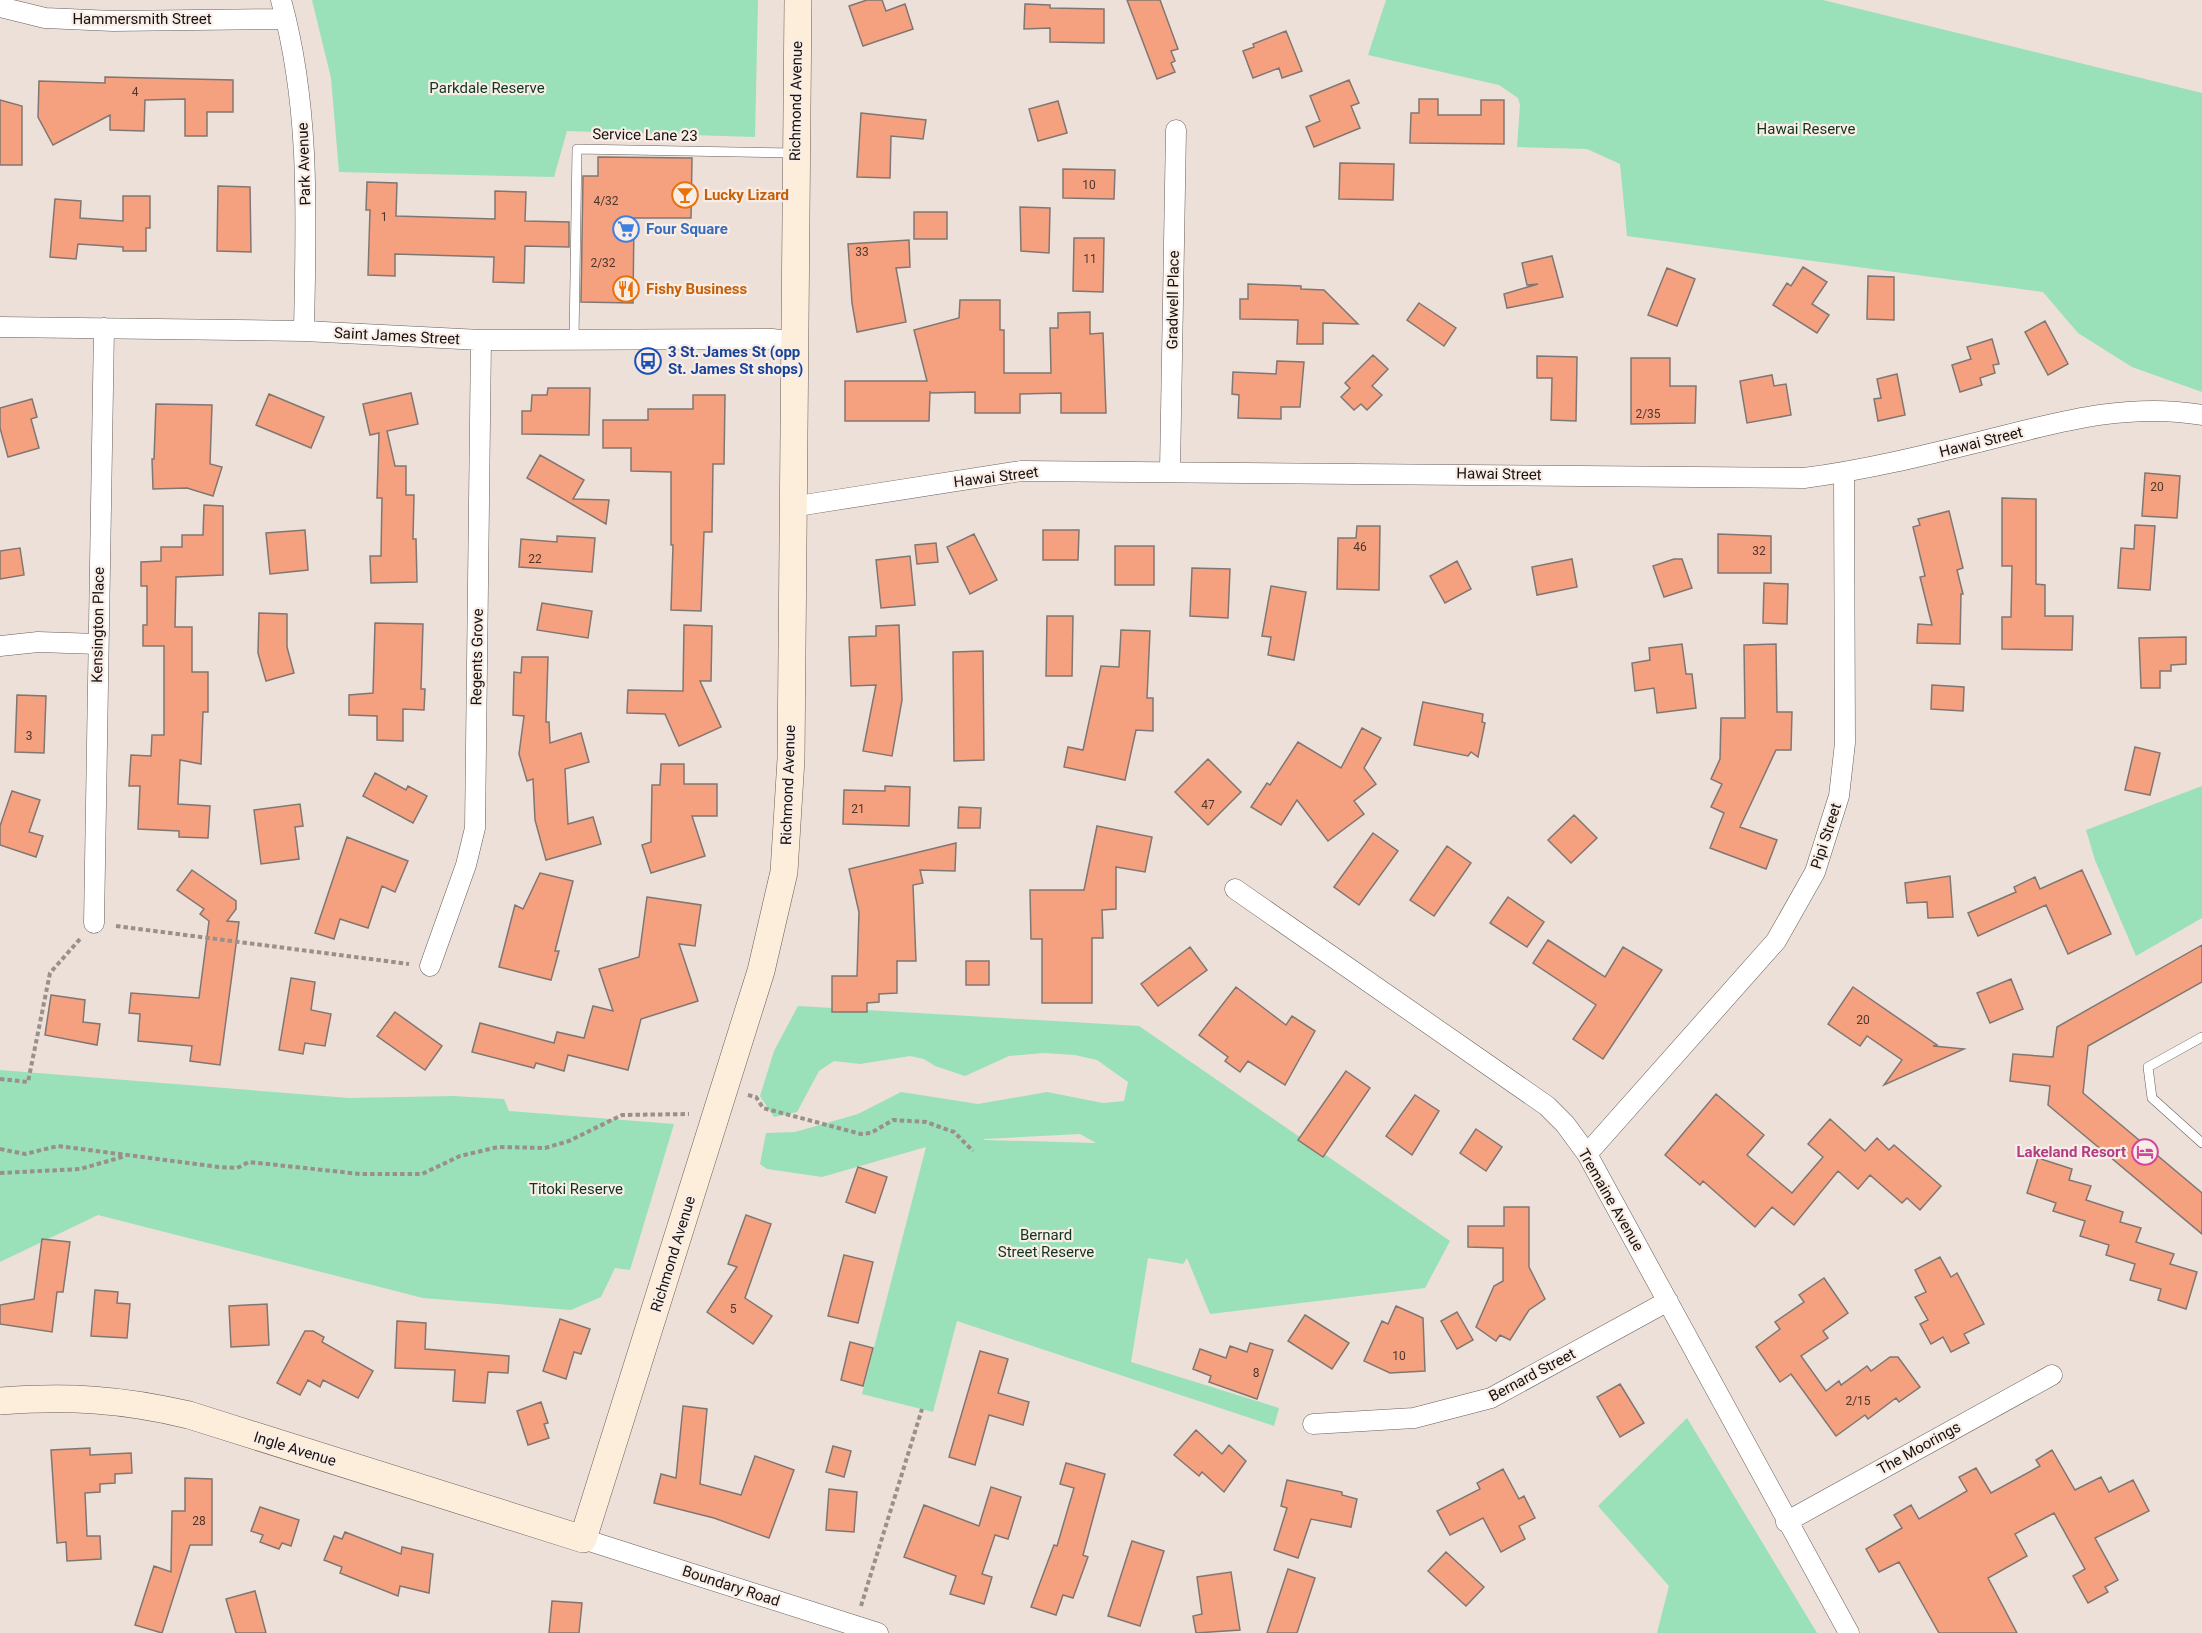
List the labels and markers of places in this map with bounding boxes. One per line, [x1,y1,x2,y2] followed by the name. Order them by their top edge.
[670,180,700,210] bar icon: Lucky Lizard
[704,186,789,204] place label: Lucky Lizard
[611,214,641,244] supermarket icon: Four Square
[646,220,728,238] place label: Four Square
[611,274,641,304] restaurant icon: Fishy Business
[646,280,747,298] place label: Fishy Business
[668,343,803,378] place label: 3 St. James St (opp St. James St shops)
[633,346,663,376] bus stop icon: 3 St. James St (opp St. James St shops)
[2130,1137,2160,1167] hotel icon: Lakeland Resort
[2016,1143,2126,1161] place label: Lakeland Resort

